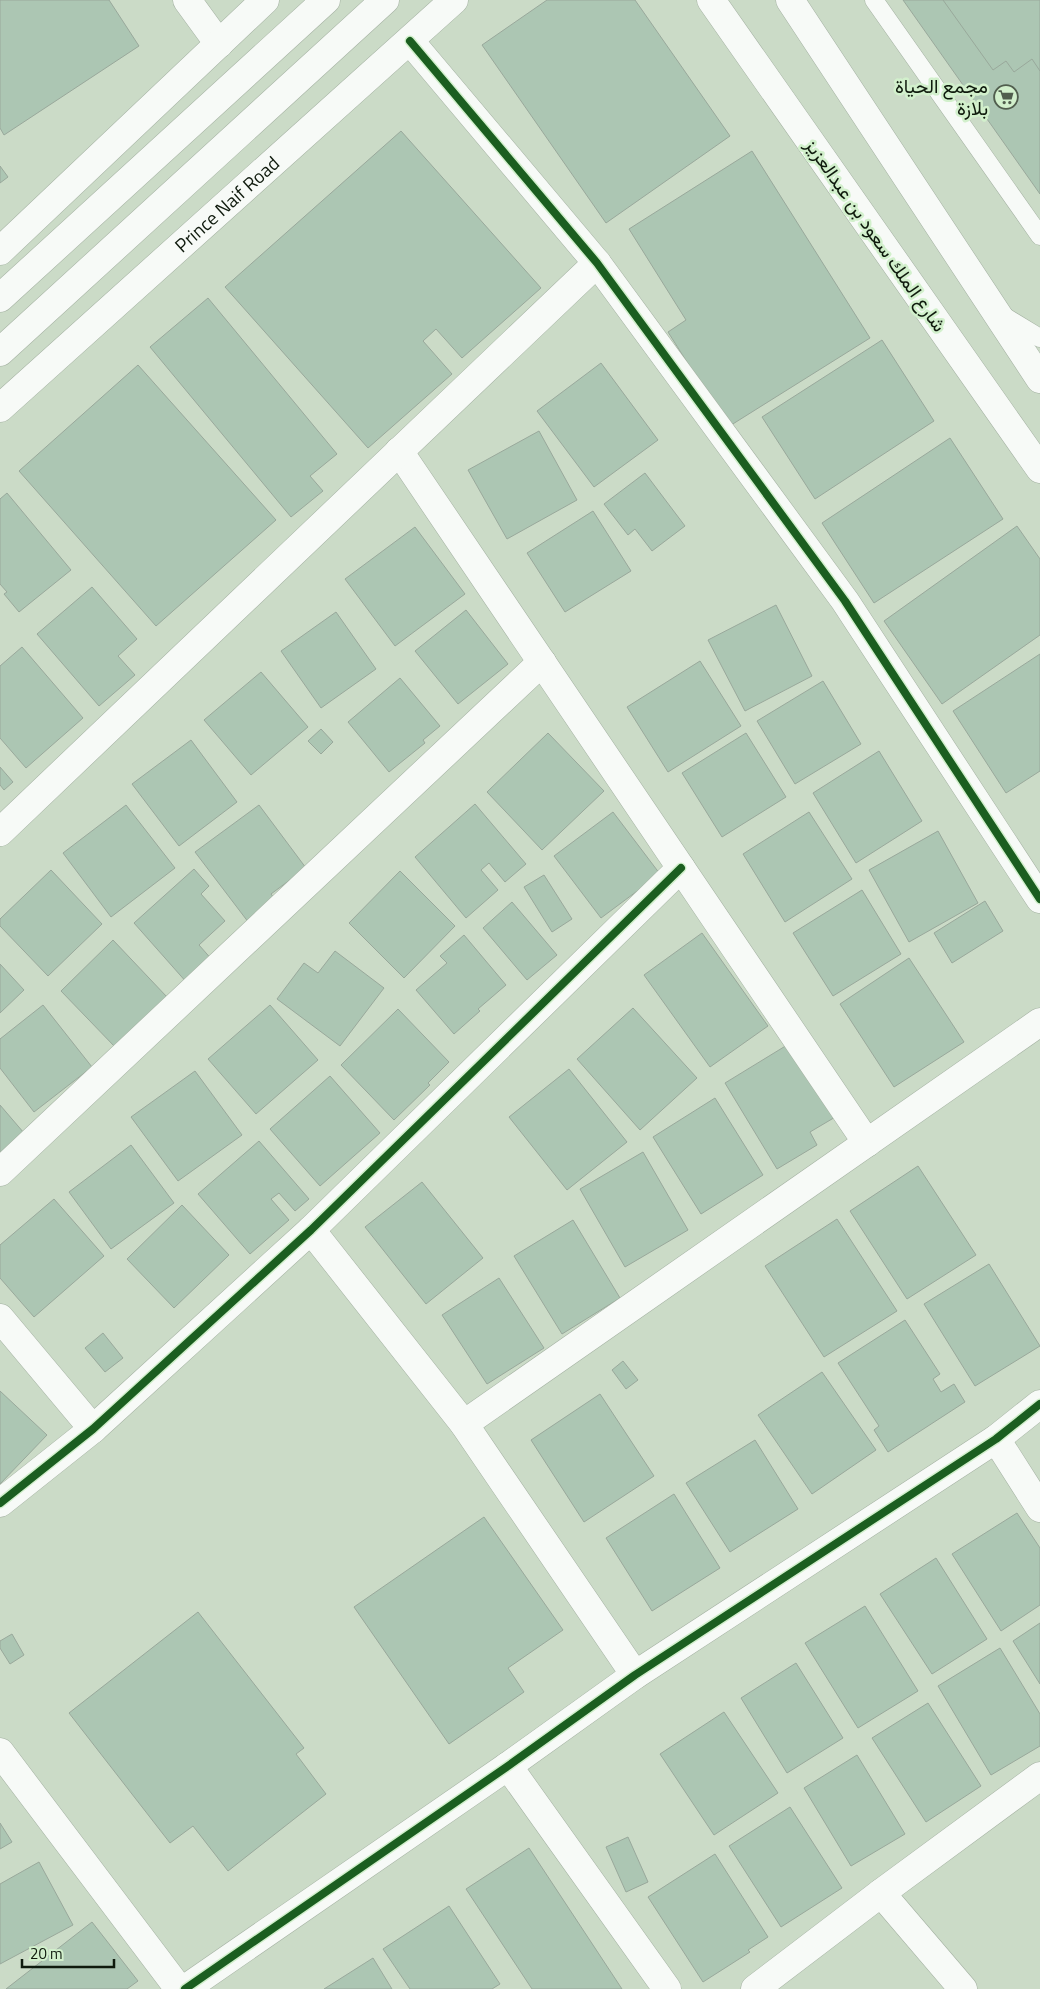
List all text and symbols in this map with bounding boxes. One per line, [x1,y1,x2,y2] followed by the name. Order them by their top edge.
[895,71,988,122] place label: مجمع الحياة بلازة
[993,84,1019,110] supermarket icon: مجمع الحياة بلازة
[798,131,954,337] street label: شارع الملك سعود بن عبدالعزيز
[168,149,285,259] street label: Prince Naif Road
[22,1936,115,1968] scale bar
[30,1942,63,1965] text: 20 m

